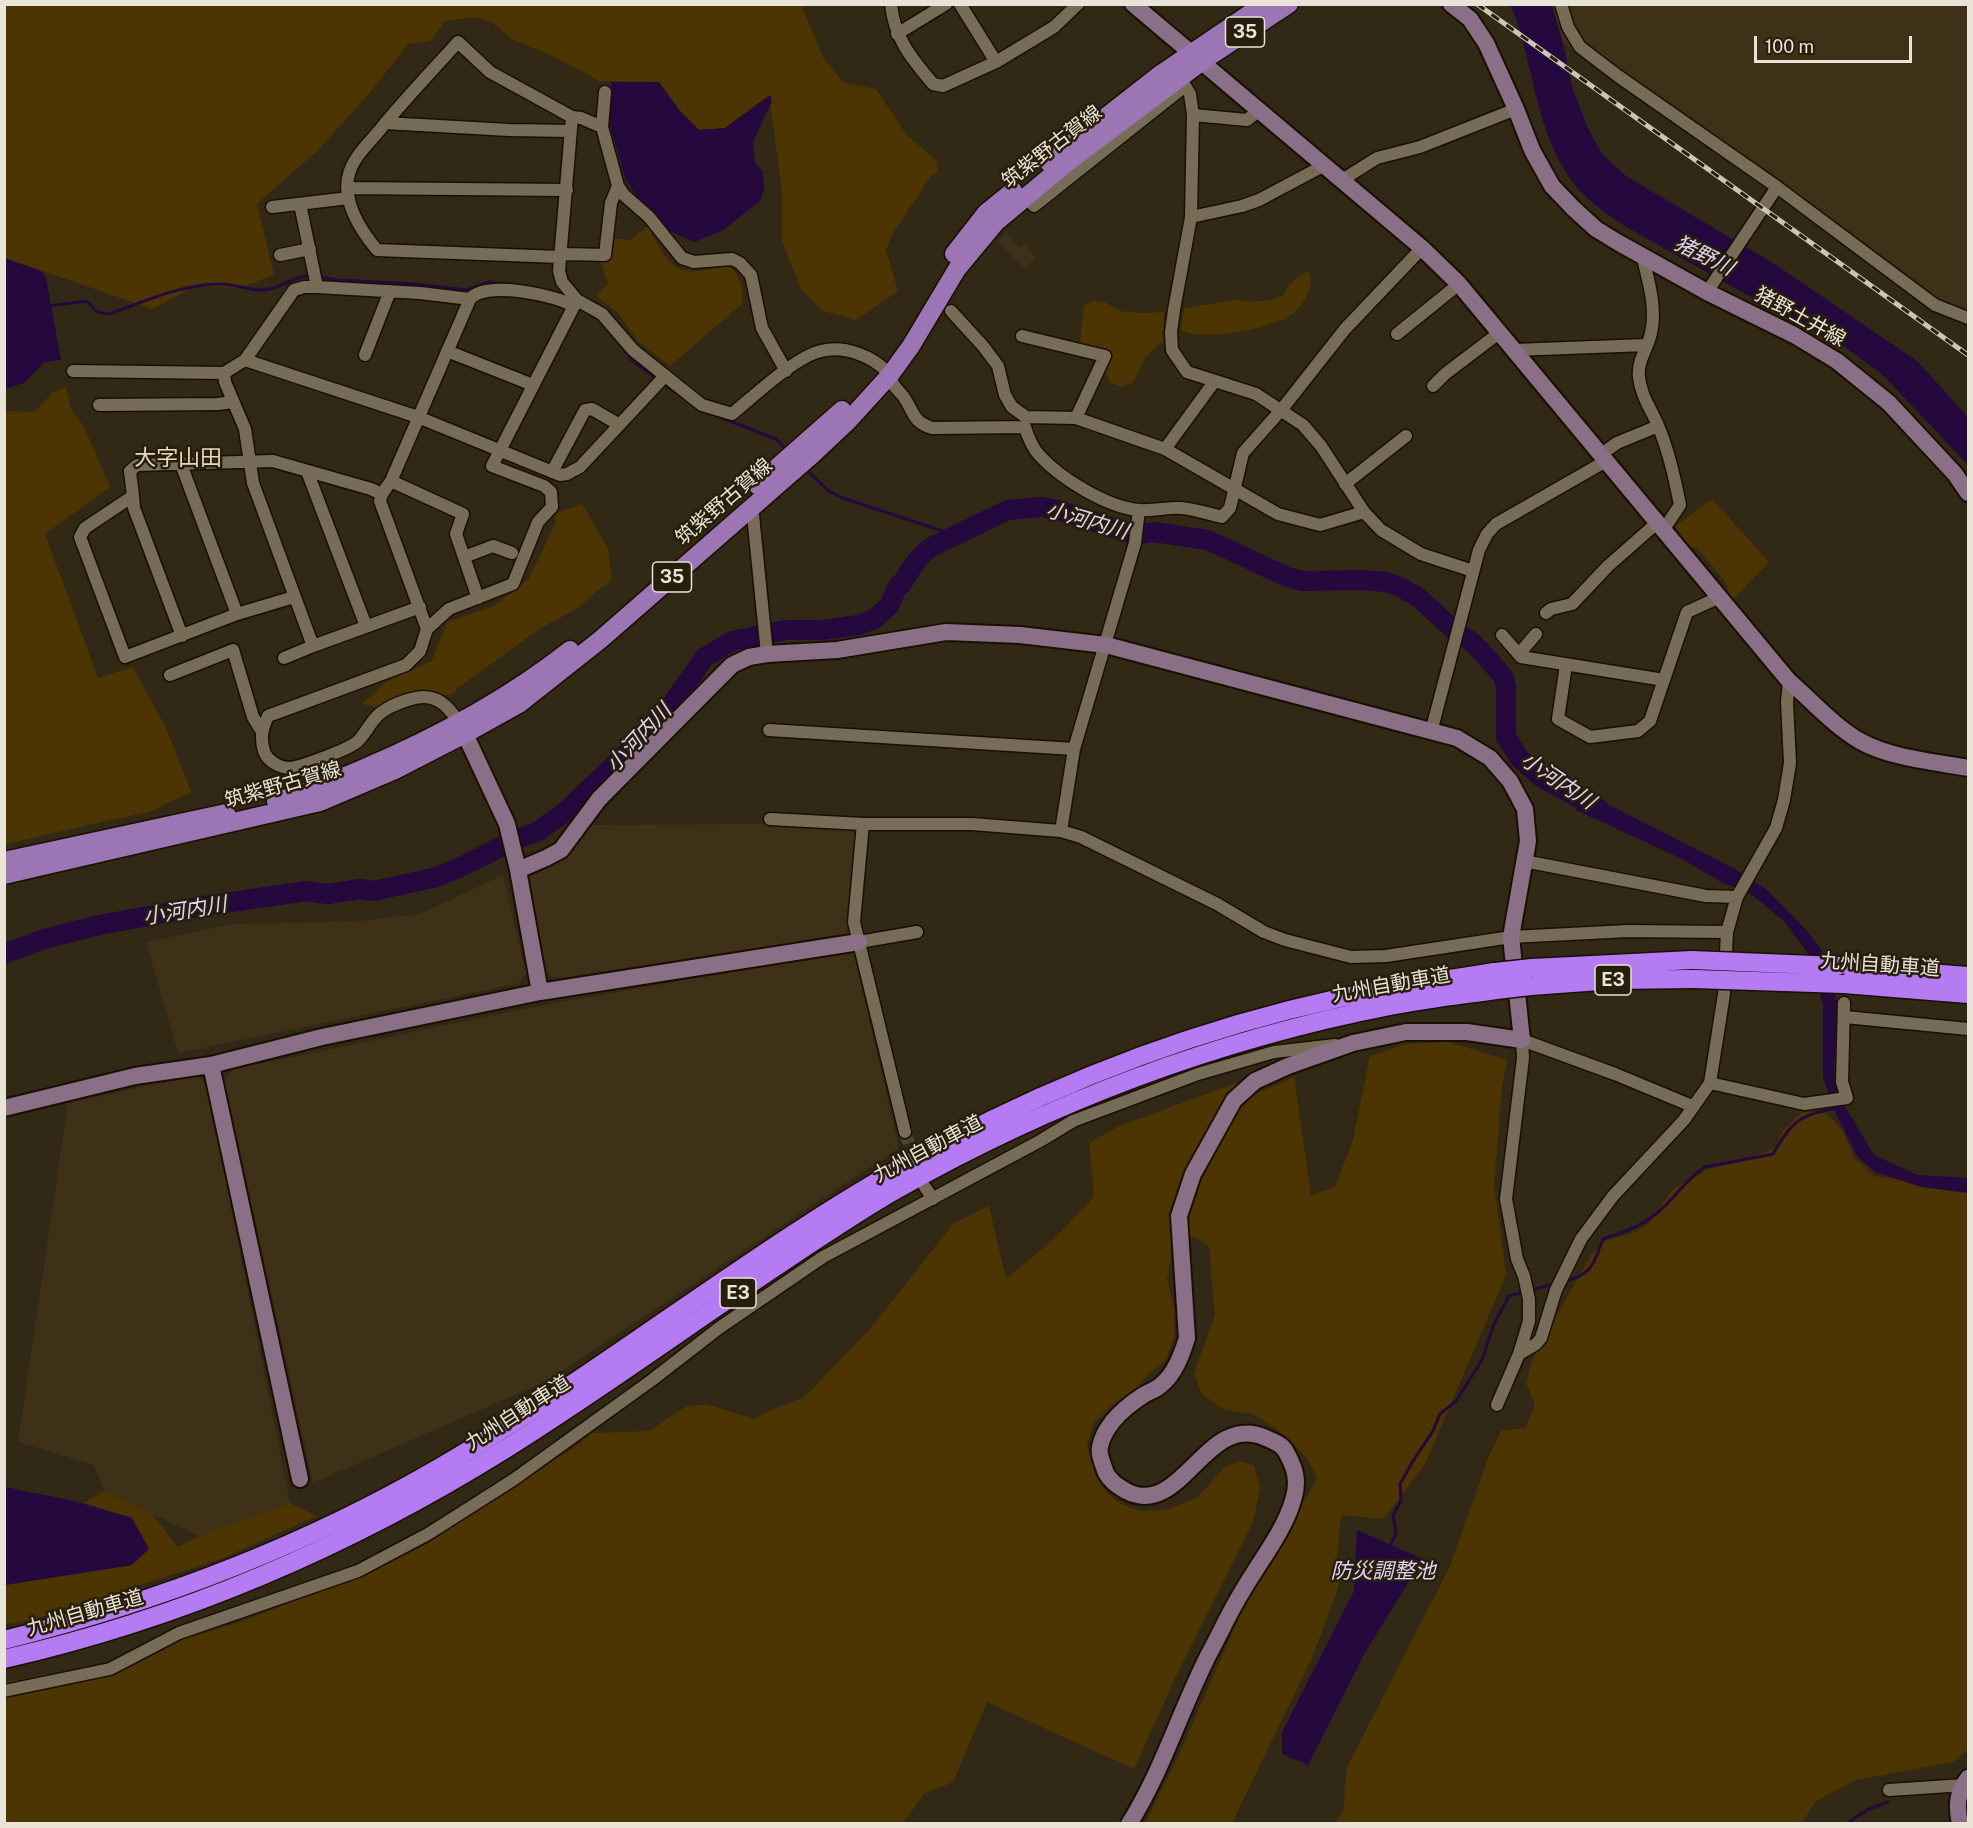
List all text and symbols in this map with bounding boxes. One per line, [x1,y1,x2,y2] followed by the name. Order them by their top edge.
[1226,17,1264,47] road number: 35
[1757,24,1914,62] scale bar
[1765,36,1814,57] text: 100 m
[997,101,1107,193] street label: 筑紫野古賀線
[1670,231,1738,281] water label: 猪野川
[1750,282,1850,352] street label: 猪野土井線
[134,445,222,471] district label: 大字山田
[671,454,777,550] street label: 筑紫野古賀線
[1043,497,1131,545] water label: 小河内川
[652,562,692,592] road number: 35
[601,699,677,777] water label: 小河内川
[1516,747,1600,815] water label: 小河内川
[222,757,344,813] street label: 筑紫野古賀線
[142,892,228,930] water label: 小河内川
[1819,949,1941,981] street label: 九州自動車道
[1330,963,1452,1007] street label: 九州自動車道
[1595,965,1631,995] road number: E3
[869,1110,987,1188] street label: 九州自動車道
[720,1278,756,1308] road number: E3
[461,1370,575,1456] street label: 九州自動車道
[1331,1559,1435,1585] water label: 防災調整池
[24,1585,146,1641] street label: 九州自動車道

